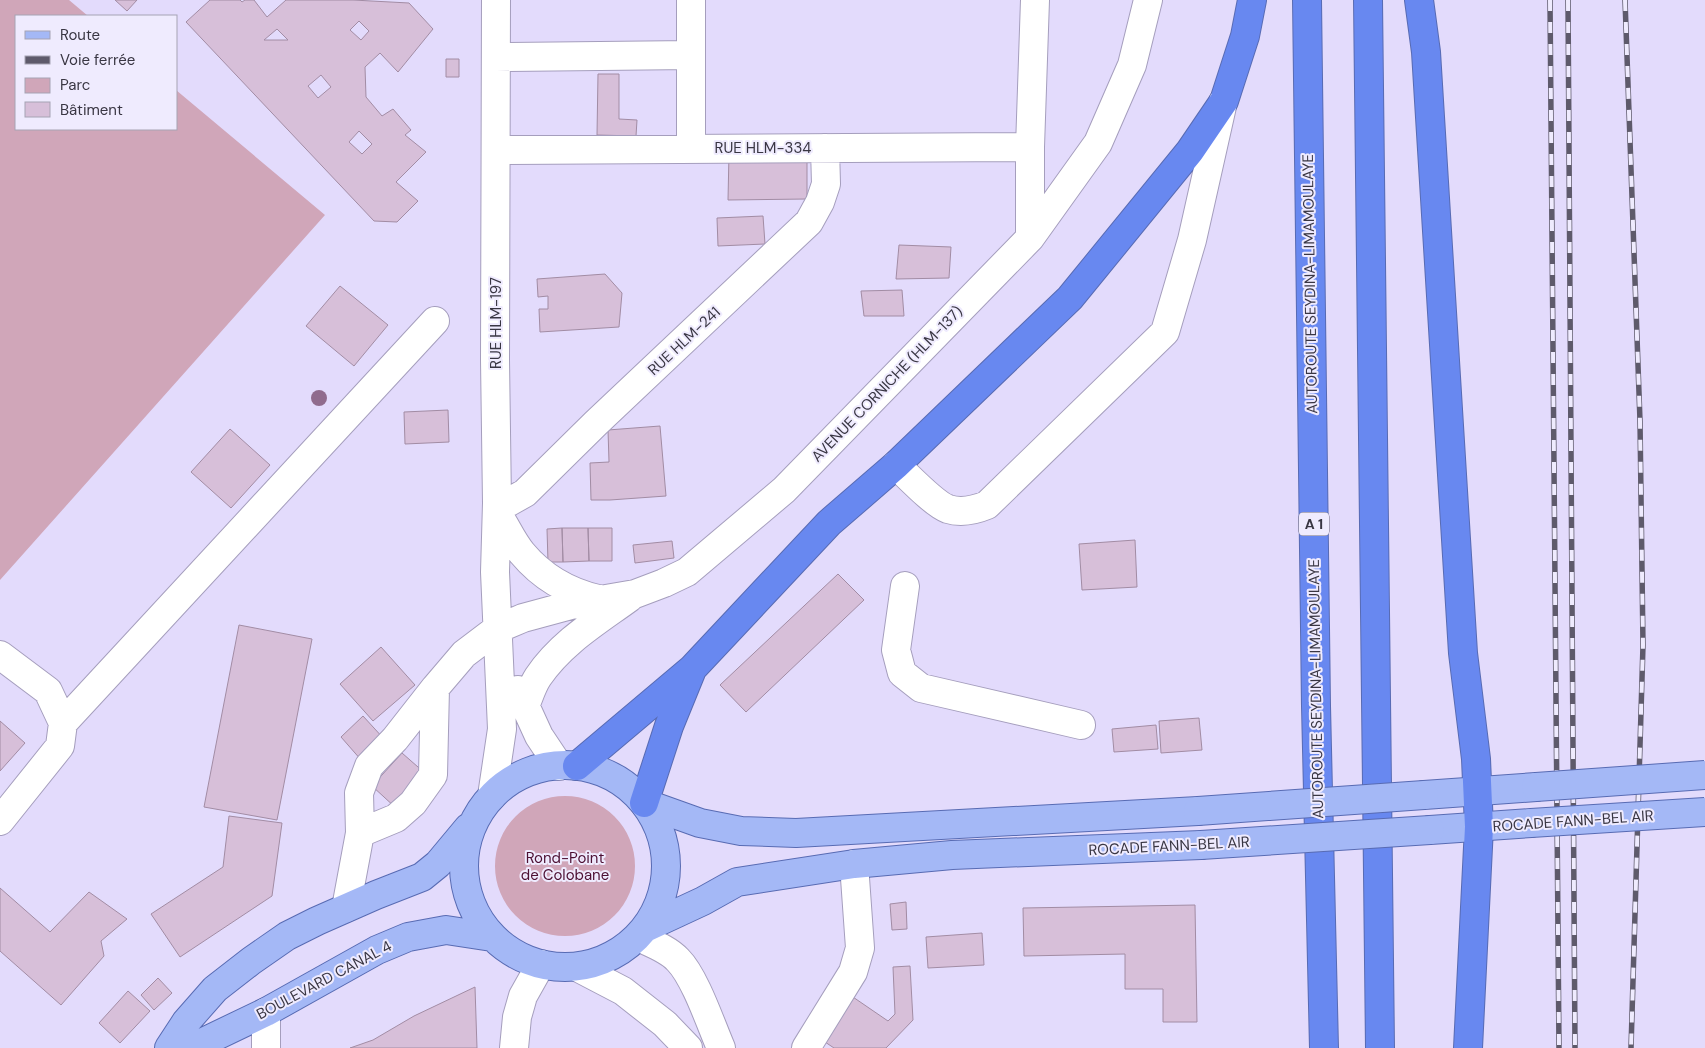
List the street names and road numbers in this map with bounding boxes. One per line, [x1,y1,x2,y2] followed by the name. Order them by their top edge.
[715,138,811,158] street label: RUE HLM-334
[1298,154,1322,414] street label: AUTOROUTE SEYDINA-LIMAMOULAYE
[486,277,506,369] street label: RUE HLM-197
[643,302,725,380] street label: RUE HLM-241
[807,302,967,466] street label: AVENUE CORNICHE (HLM-137)
[1299,512,1329,536] road number: A 1
[1304,559,1328,819] street label: AUTOROUTE SEYDINA-LIMAMOULAYE
[1492,805,1654,837] street label: ROCADE FANN-BEL AIR
[1088,832,1250,860] street label: ROCADE FANN-BEL AIR
[253,936,395,1024] street label: BOULEVARD CANAL 4

